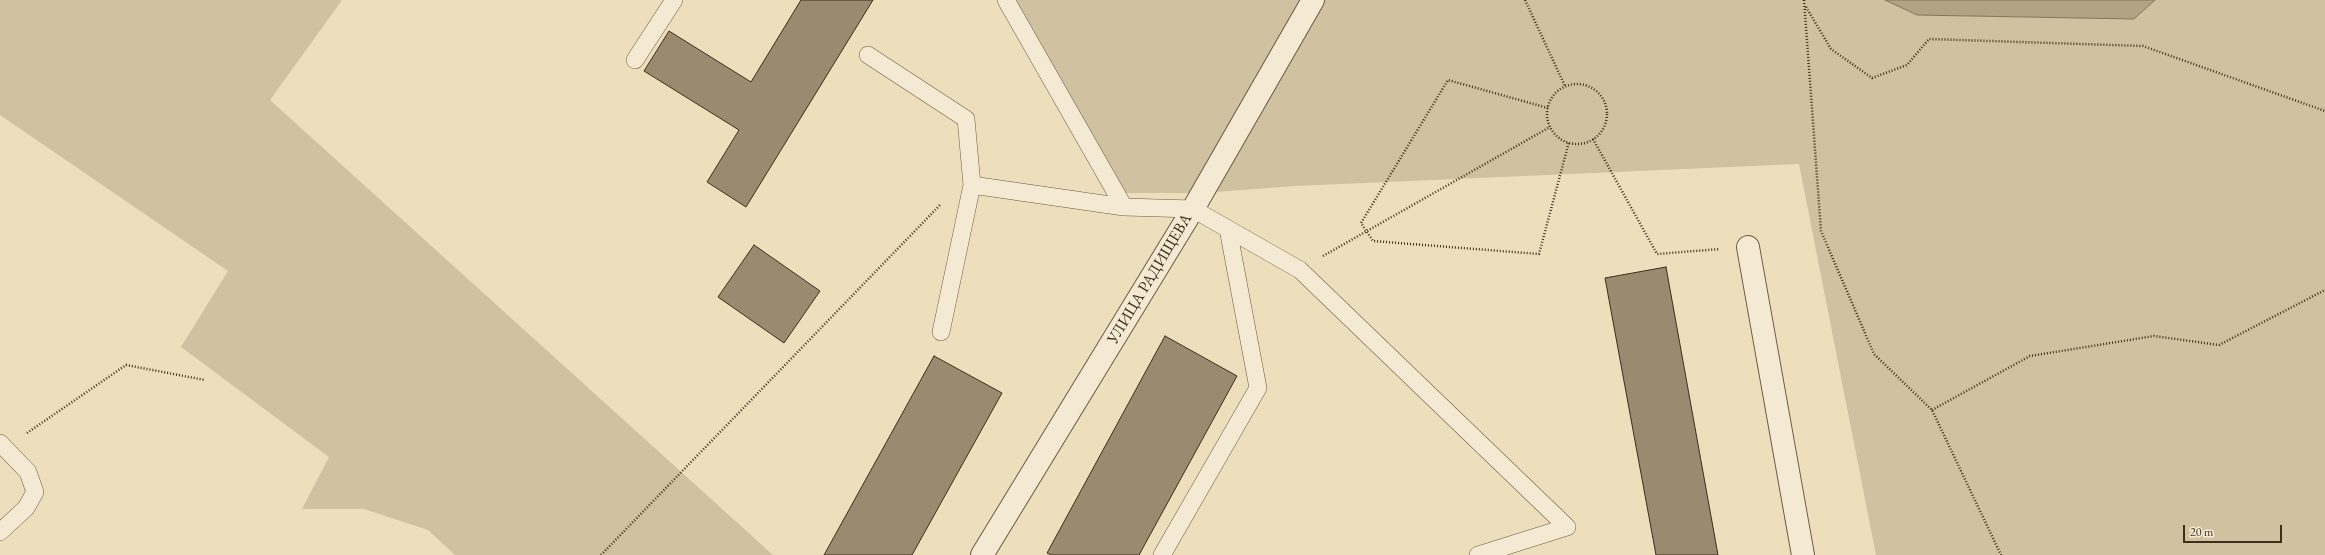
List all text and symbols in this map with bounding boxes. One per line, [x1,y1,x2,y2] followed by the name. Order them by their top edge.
[1103,210,1197,348] street label: УЛИЦА РАДИЩЕВА
[2185,517,2284,543] scale bar
[2190,524,2213,540] text: 20 m

